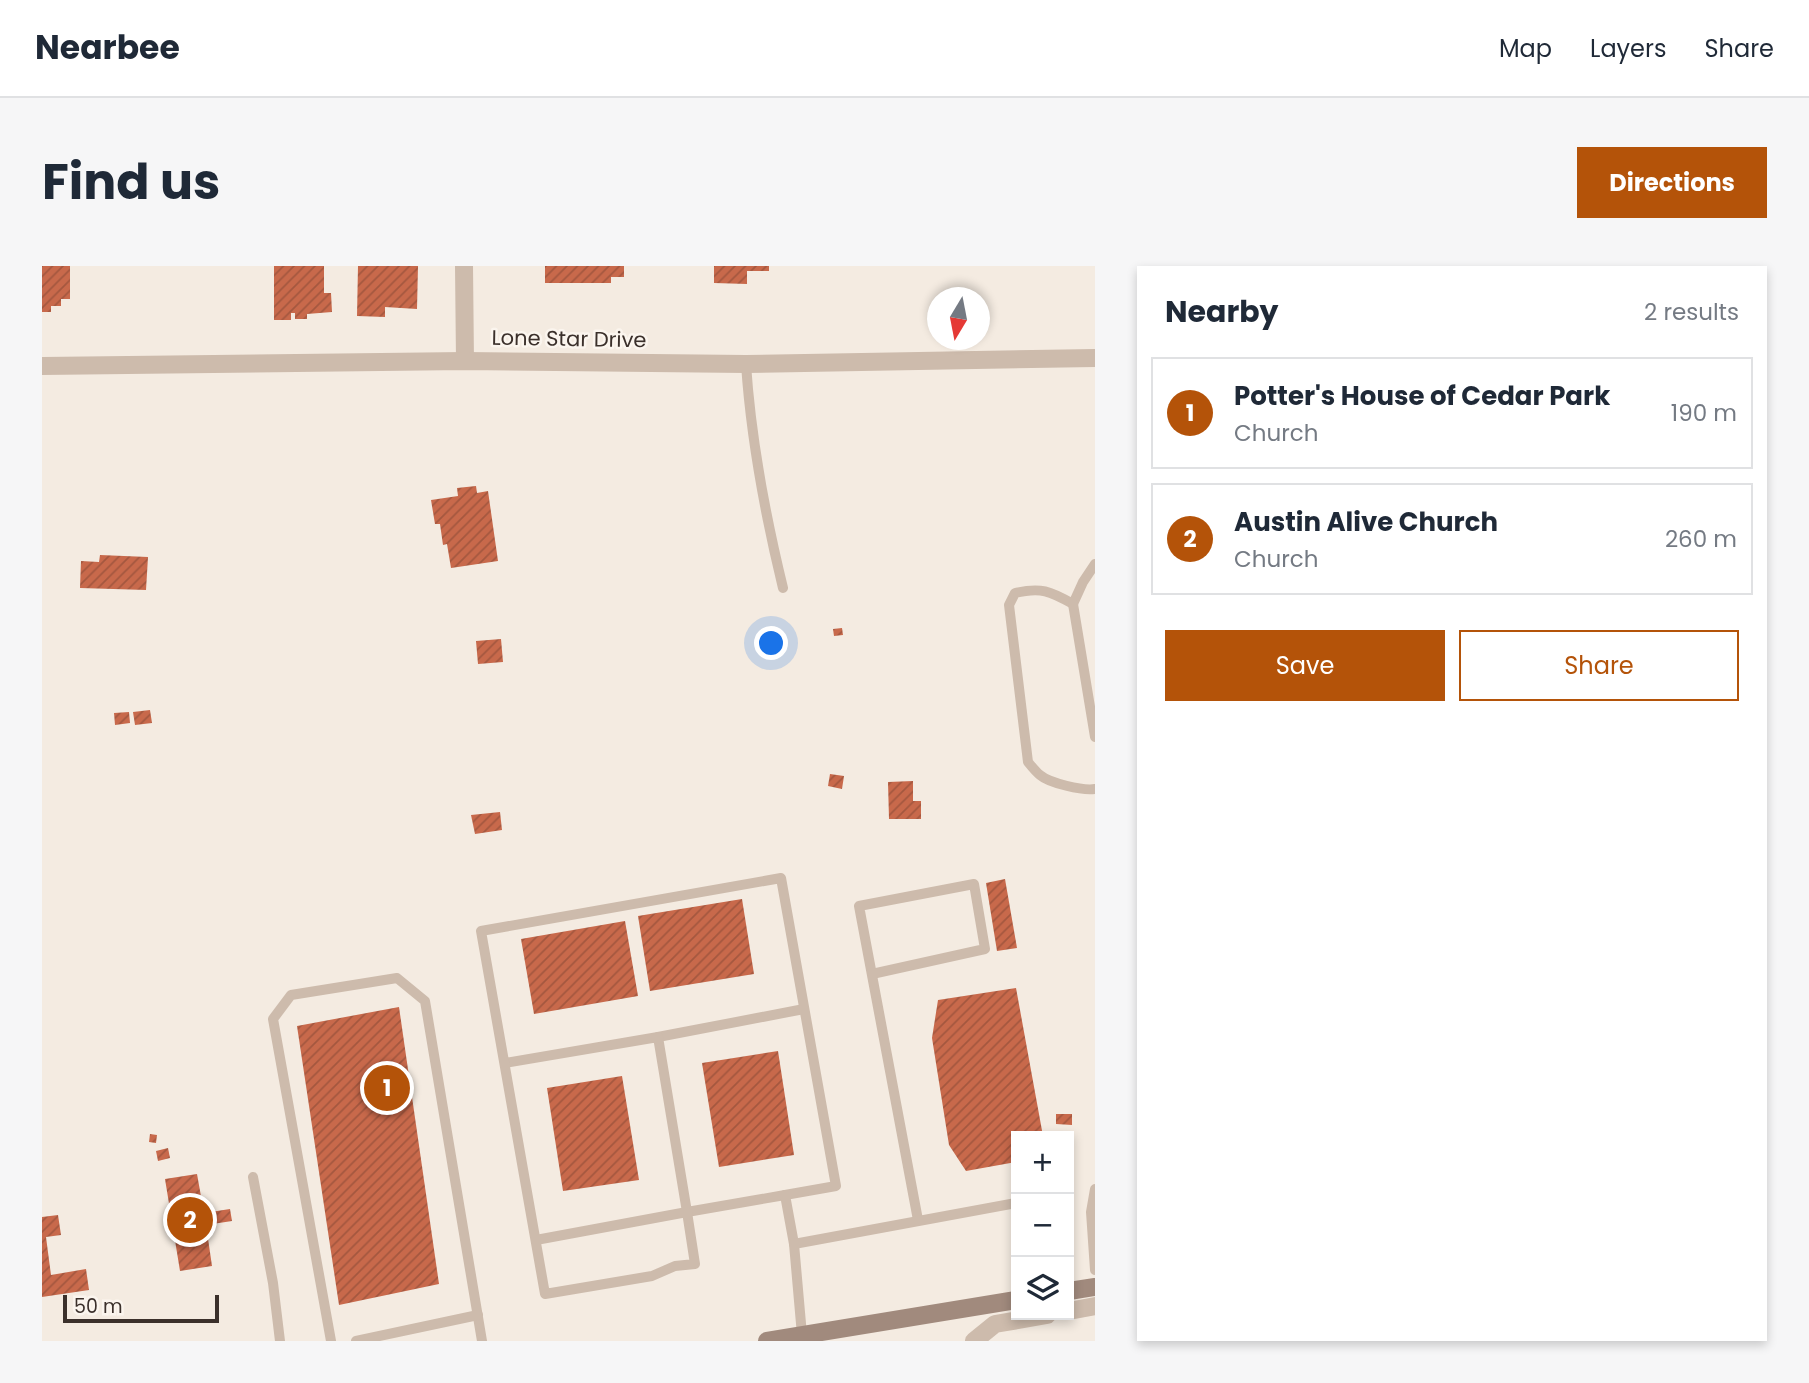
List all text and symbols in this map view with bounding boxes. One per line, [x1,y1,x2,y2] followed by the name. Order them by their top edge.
[35,24,180,71] text: Nearbee
[1499,32,1552,65] text: Map
[1590,32,1666,65] text: Layers
[1704,32,1774,65] text: Share
[1577,147,1767,218] button: Directions
[42,148,220,216] text: Find us
[927,287,990,350] north arrow
[1165,290,1279,333] text: Nearby
[1644,296,1739,328] text: 2 results
[491,323,647,354] street label: Lone Star Drive
[1234,378,1610,414] text: Potter's House of Cedar Park
[1186,397,1194,429] text: 1
[1671,397,1737,429] text: 190 m
[1234,417,1318,449] text: Church
[1234,504,1498,540] text: Austin Alive Church
[1183,523,1197,555] text: 2
[1665,523,1737,555] text: 260 m
[1234,543,1318,575] text: Church
[754,626,788,660] your location
[1165,630,1445,701] button: Save
[1459,630,1739,701] button: Share
[364,1062,410,1114] pin: 1
[1011,1131,1074,1320] map controls
[1011,1131,1074,1194] button: +
[167,1194,213,1246] pin: 2
[1011,1194,1074,1257] button: −
[1011,1257,1074,1320] button: layers
[63,1292,219,1324] scale bar
[74,1293,123,1320] text: 50 m

